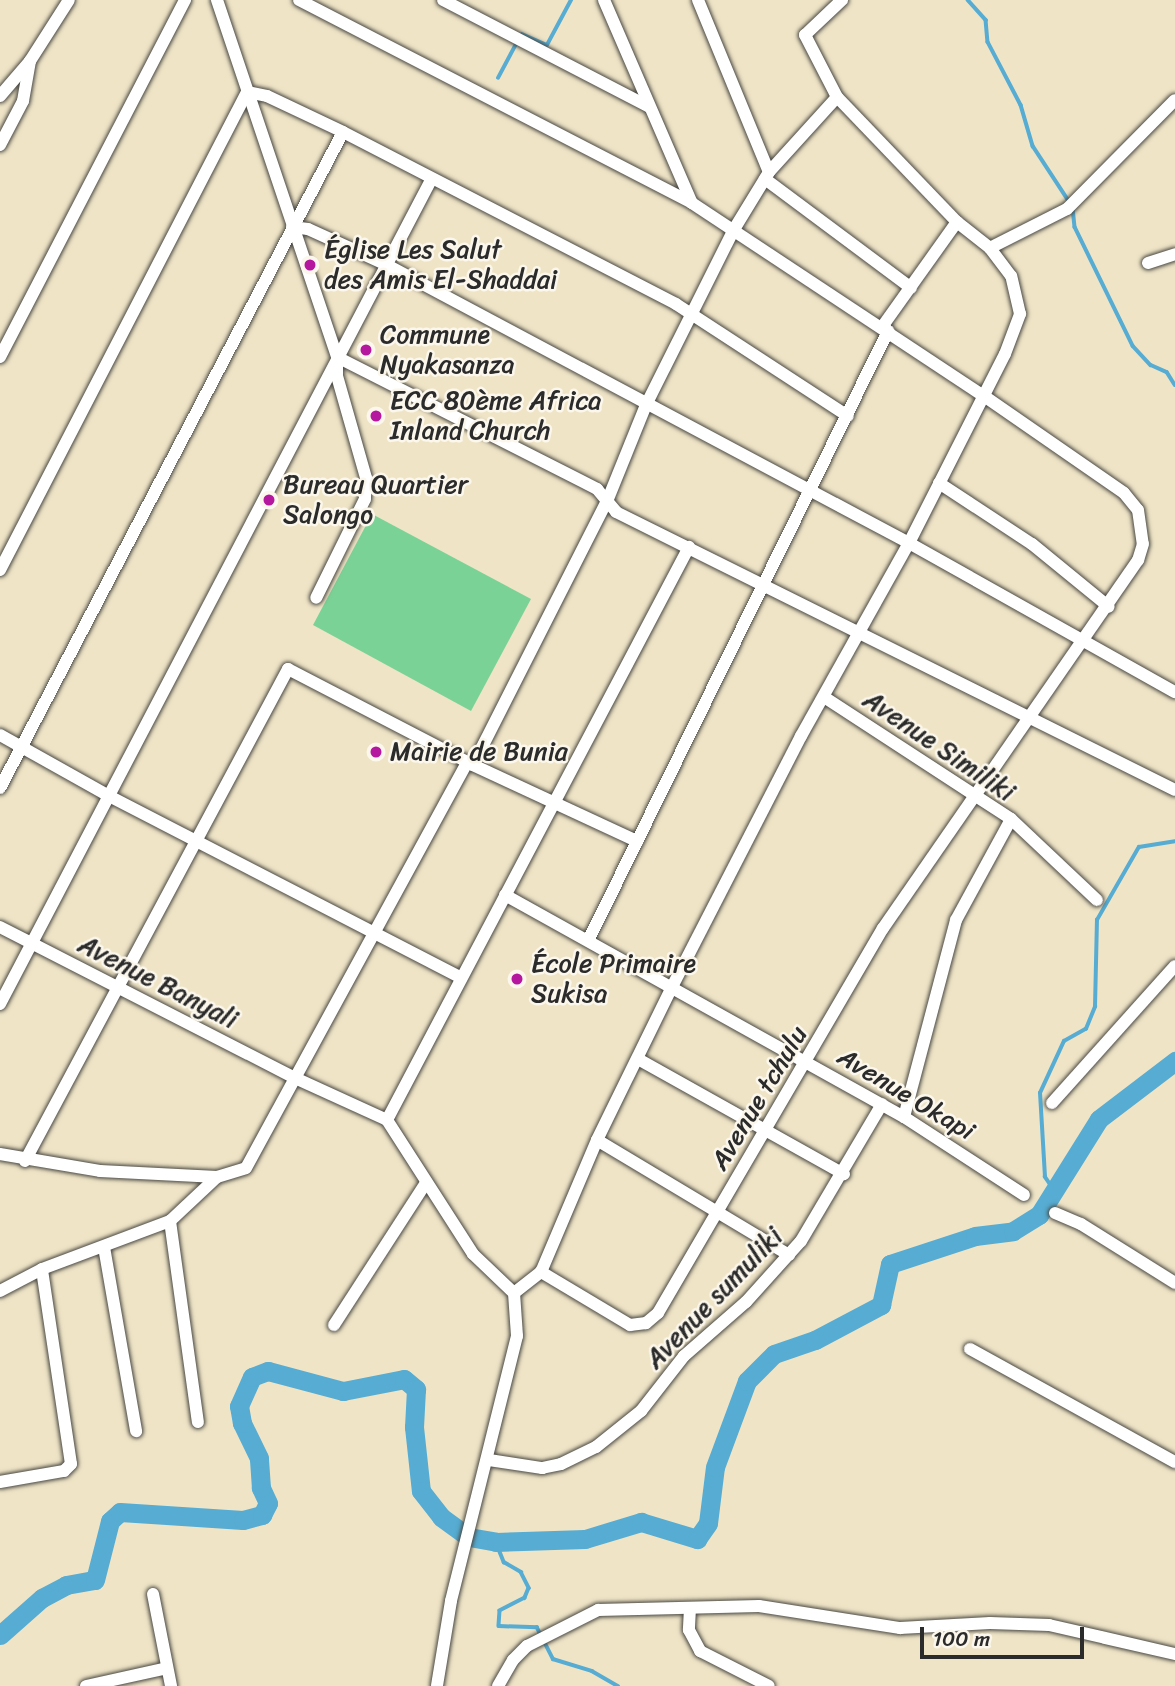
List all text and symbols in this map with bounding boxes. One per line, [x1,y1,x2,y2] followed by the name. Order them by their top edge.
[324,234,557,296] place label: Église Les Salut des Amis El-Shaddai
[302,257,318,273] marker: Église Les Salut des Amis El-Shaddai
[380,319,515,380] place label: Commune Nyakasanza
[358,342,374,358] marker: Commune Nyakasanza
[390,385,602,446] place label: ECC 80ème Africa Inland Church
[368,408,384,424] marker: ECC 80ème Africa Inland Church
[283,469,468,530] place label: Bureau Quartier Salongo
[261,492,277,508] marker: Bureau Quartier Salongo
[857,684,1021,808] street label: Avenue Similiki
[390,736,568,768] place label: Mairie de Bunia
[368,744,384,760] marker: Mairie de Bunia
[73,929,243,1035] street label: Avenue Banyali
[531,948,697,1010] place label: École Primaire Sukisa
[509,971,525,987] marker: École Primaire Sukisa
[704,1020,814,1176] street label: Avenue tchulu
[832,1041,980,1147] street label: Avenue Okapi
[638,1221,790,1375] street label: Avenue sumuliki
[923,1612,1088,1656] scale bar
[933,1620,990,1658] text: 100 m

